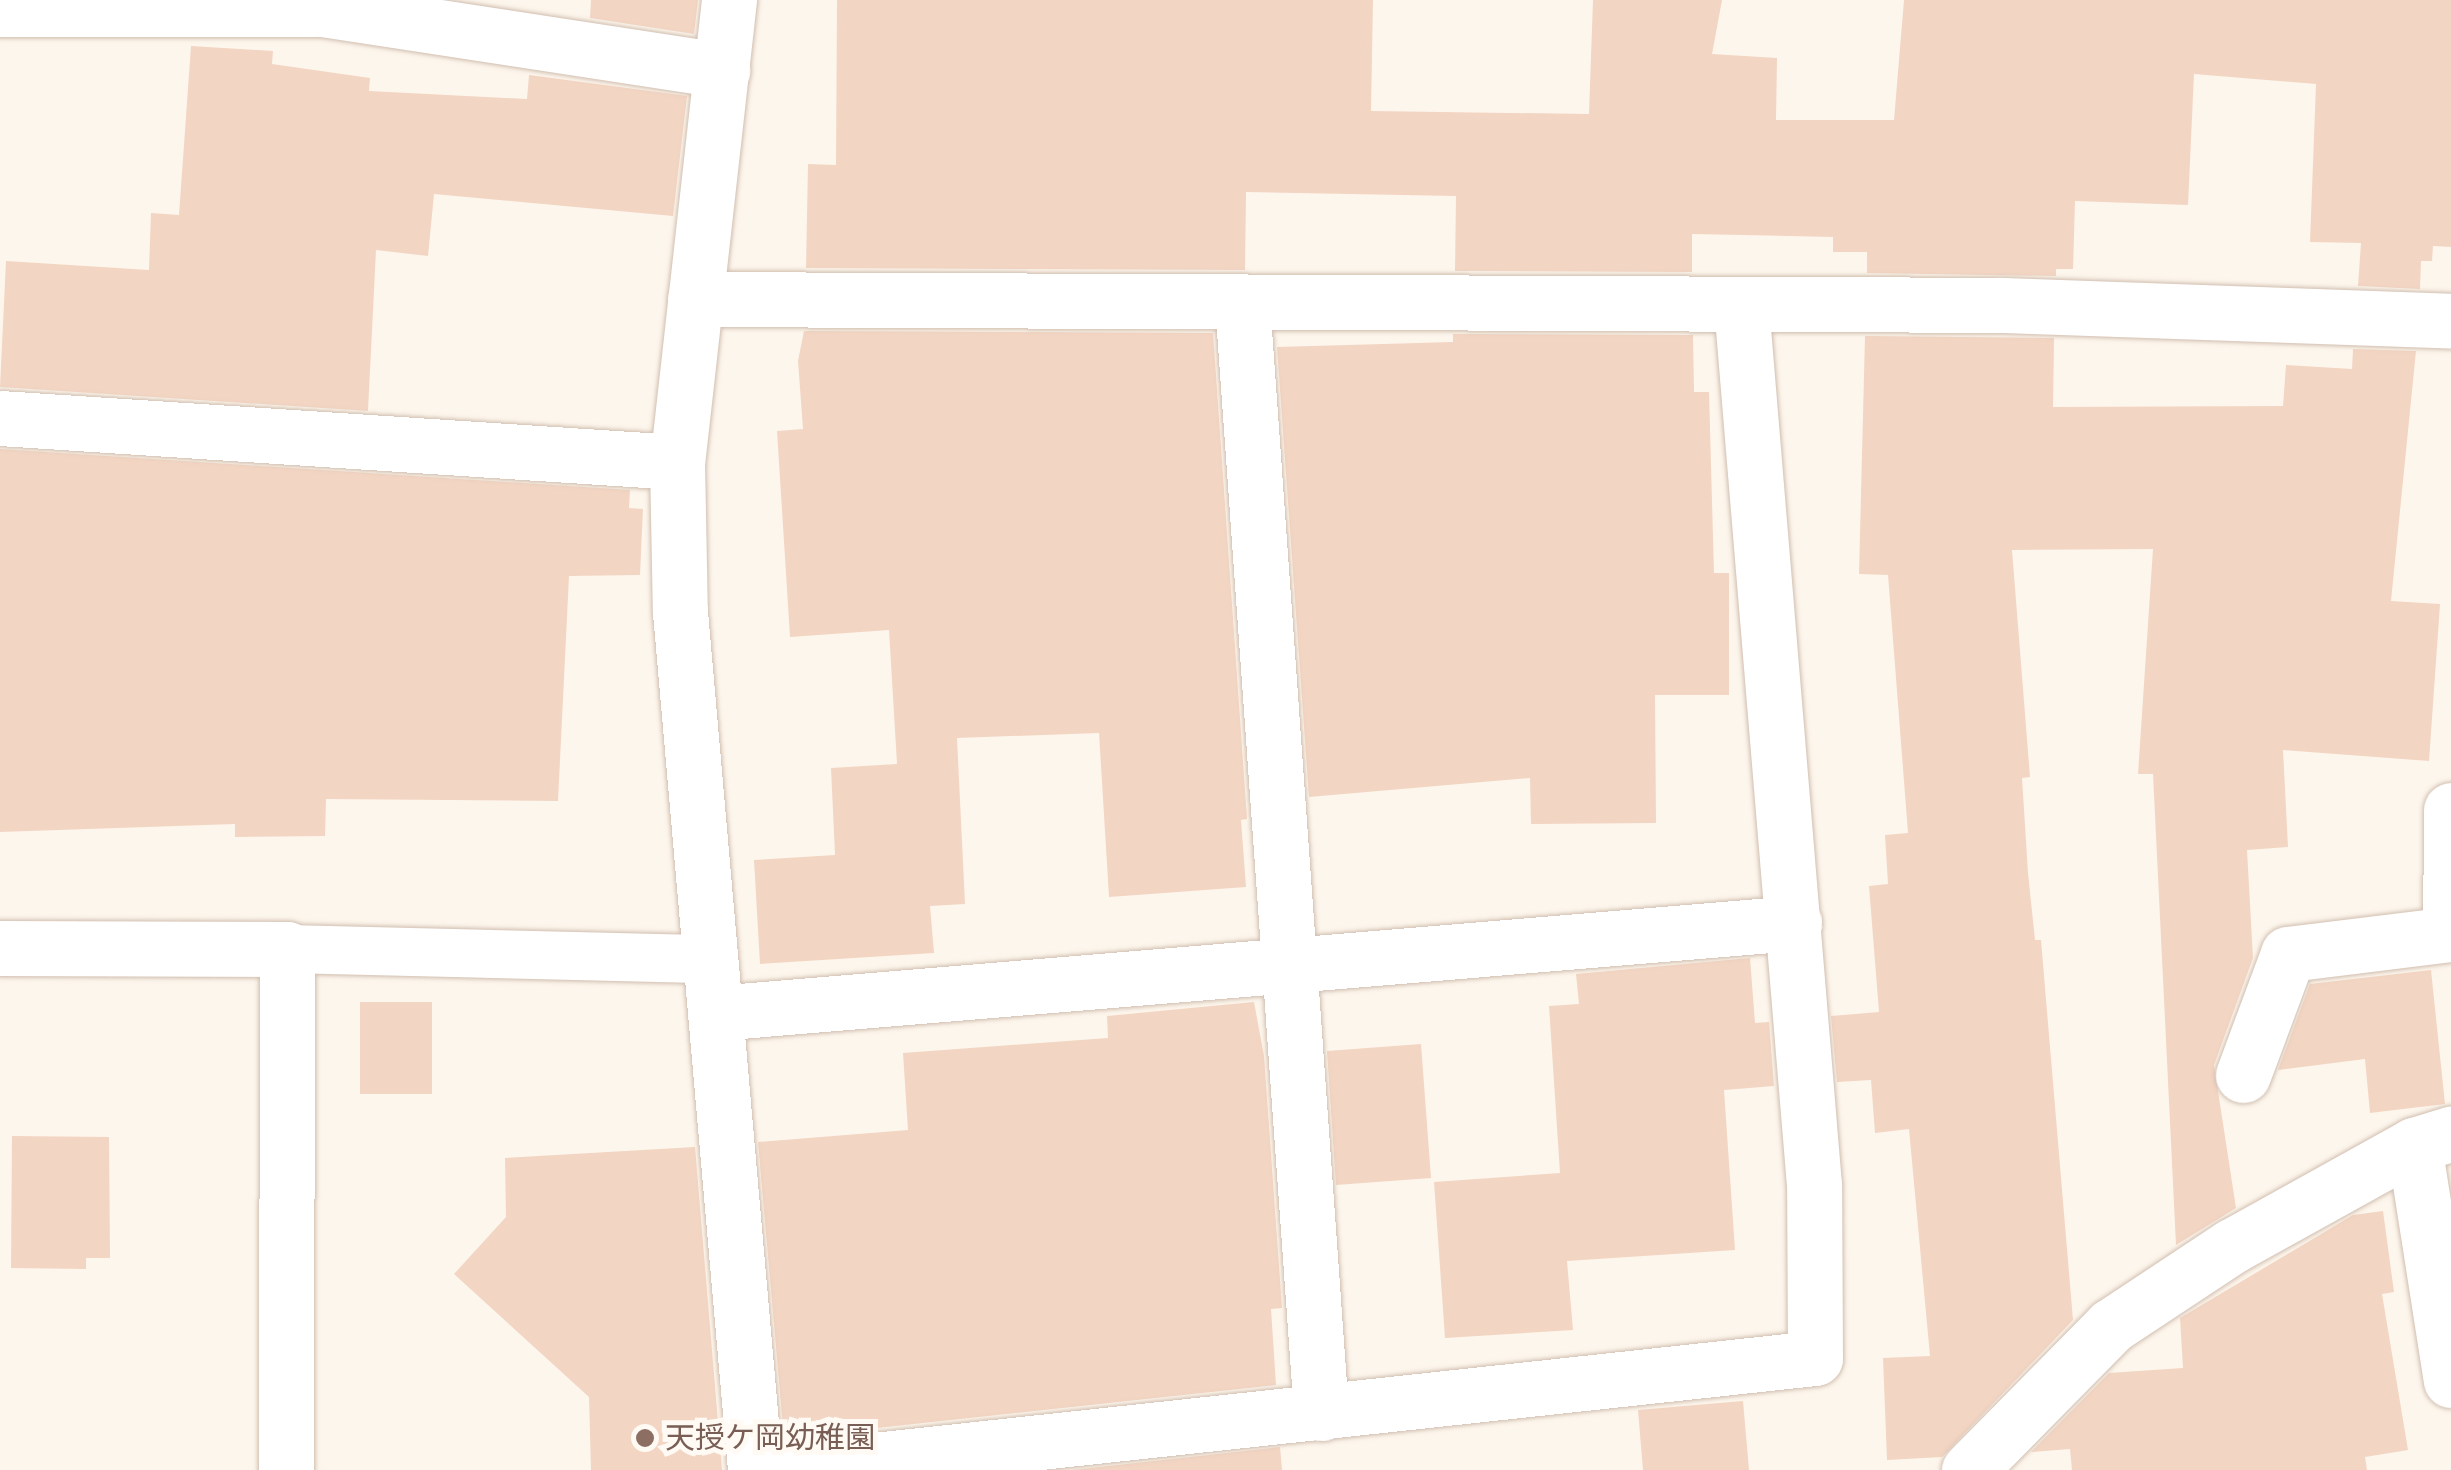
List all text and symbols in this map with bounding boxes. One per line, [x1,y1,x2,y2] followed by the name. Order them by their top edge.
[665,1420,875,1456] place label: 天授ケ岡幼稚園
[634,1427,656,1449] marker: 天授ケ岡幼稚園

